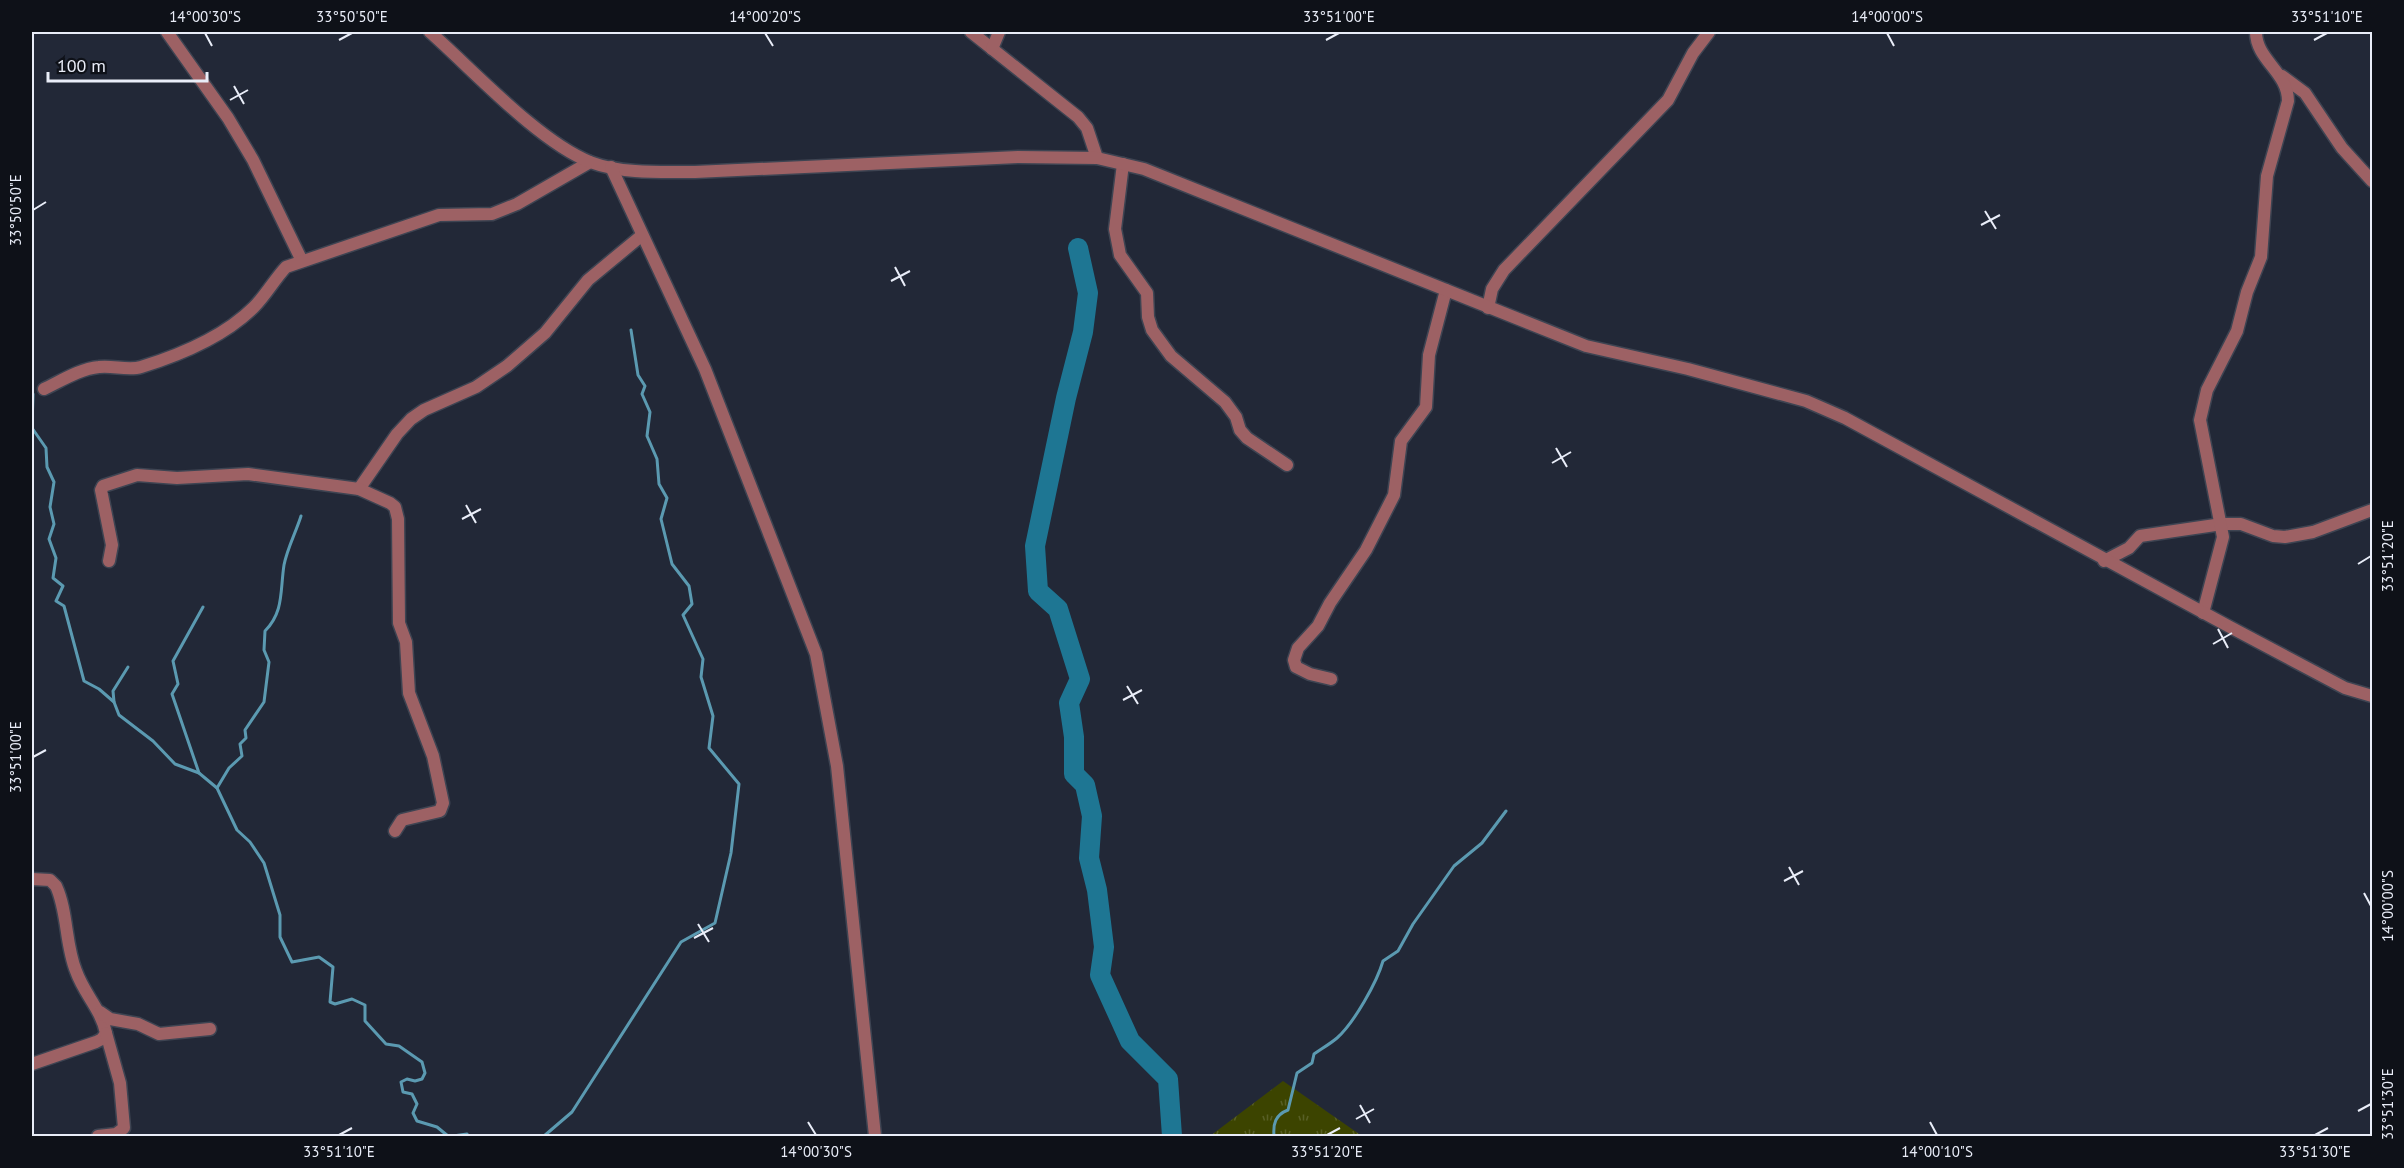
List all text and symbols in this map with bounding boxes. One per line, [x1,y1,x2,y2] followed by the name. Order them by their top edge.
[169,7,241,26] text: 14°00'30"S
[316,7,388,26] text: 33°50'50"E
[729,7,801,26] text: 14°00'20"S
[1303,7,1375,26] text: 33°51'00"E
[1851,7,1923,26] text: 14°00'00"S
[2291,7,2363,26] text: 33°51'10"E
[48,45,207,83] scale bar
[57,54,106,77] text: 100 m
[6,174,25,246] text: 33°50'50"E
[2378,520,2397,592] text: 33°51'20"E
[6,721,25,793] text: 33°51'00"E
[2378,870,2397,942] text: 14°00'00"S
[2378,1068,2397,1140] text: 33°51'30"E
[303,1142,375,1161] text: 33°51'10"E
[780,1142,852,1161] text: 14°00'30"S
[1291,1142,1363,1161] text: 33°51'20"E
[1901,1142,1973,1161] text: 14°00'10"S
[2279,1142,2351,1161] text: 33°51'30"E

